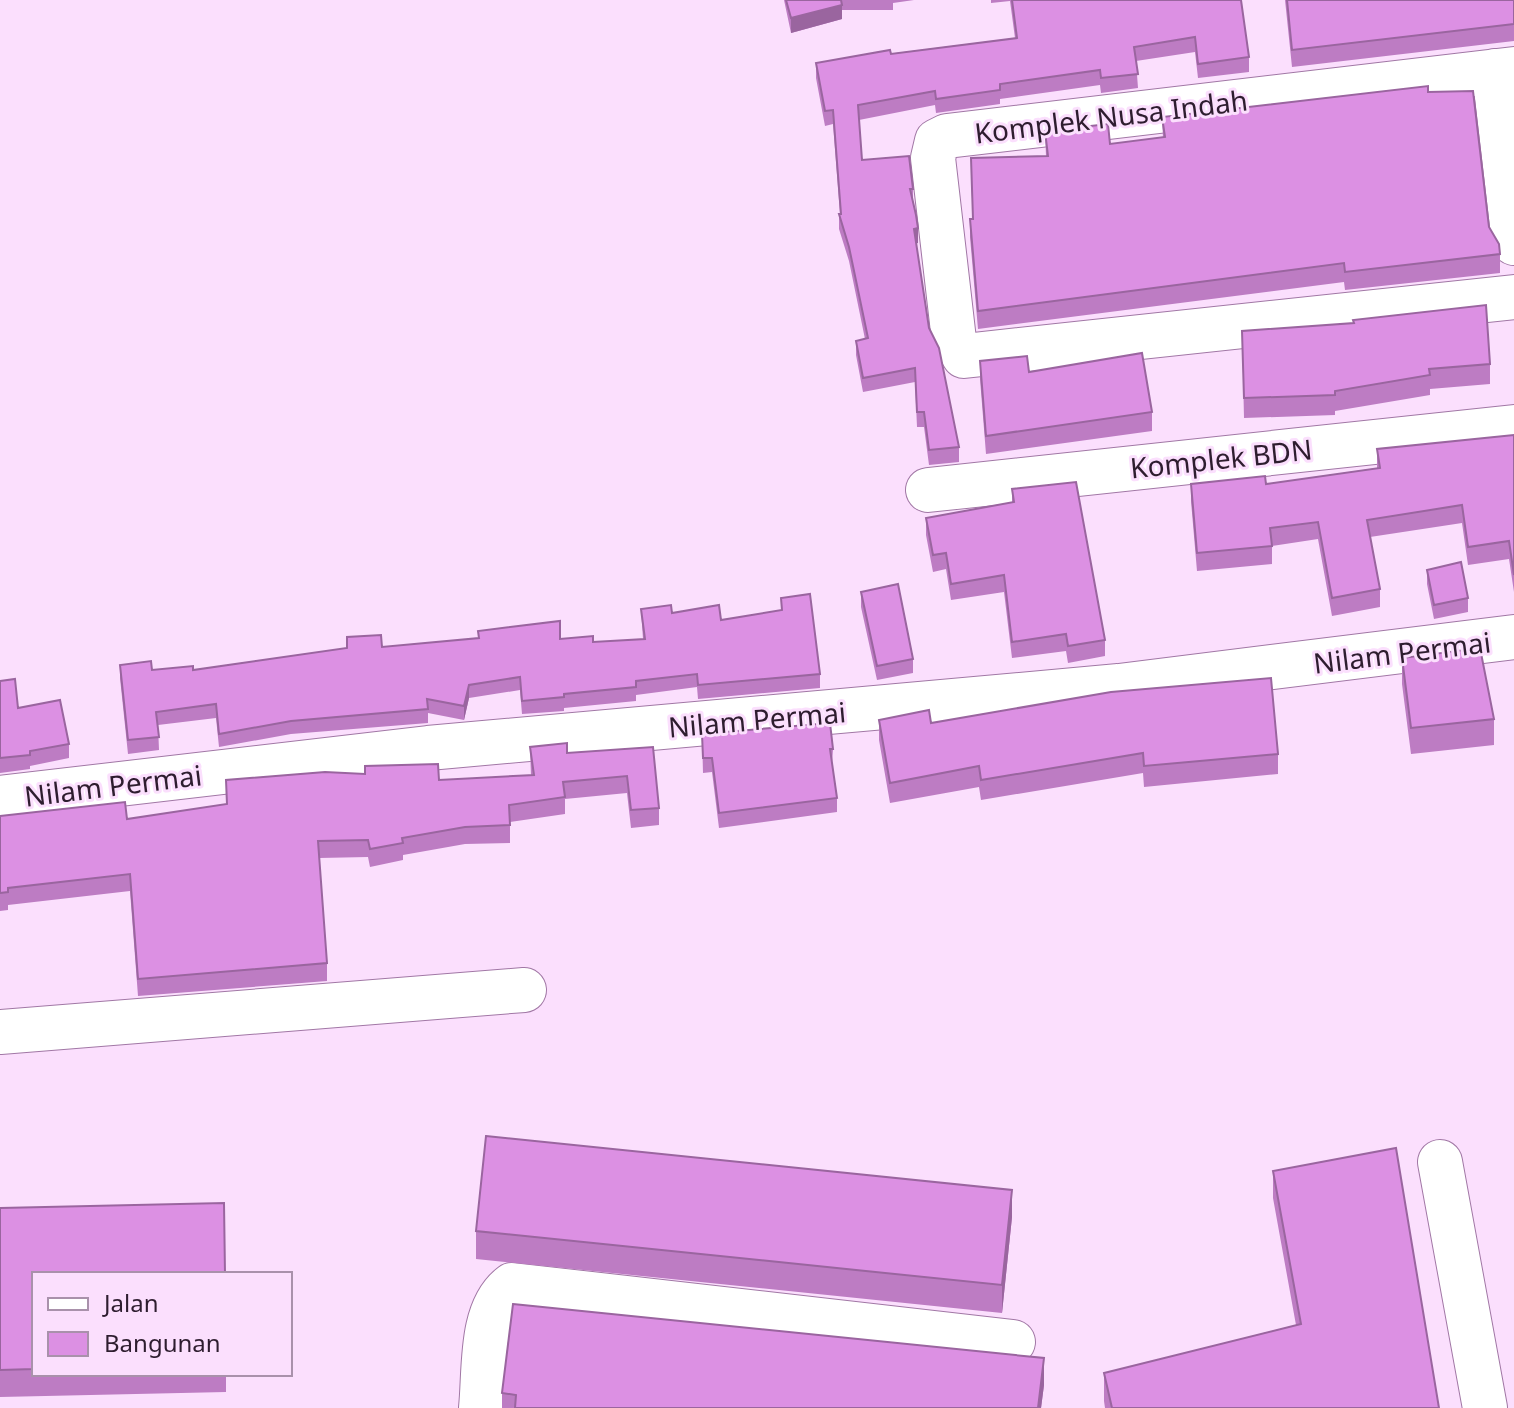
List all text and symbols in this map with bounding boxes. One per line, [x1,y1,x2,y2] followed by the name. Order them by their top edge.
[972,80,1250,152] street label: Komplek Nusa Indah
[1128,430,1314,486] street label: Komplek BDN
[1311,622,1493,682] street label: Nilam Permai
[667,692,847,746] street label: Nilam Permai
[22,755,204,815] street label: Nilam Permai
[32,1272,292,1376] legend
[102,1286,159,1319] text: Jalan
[104,1326,221,1359] text: Bangunan

